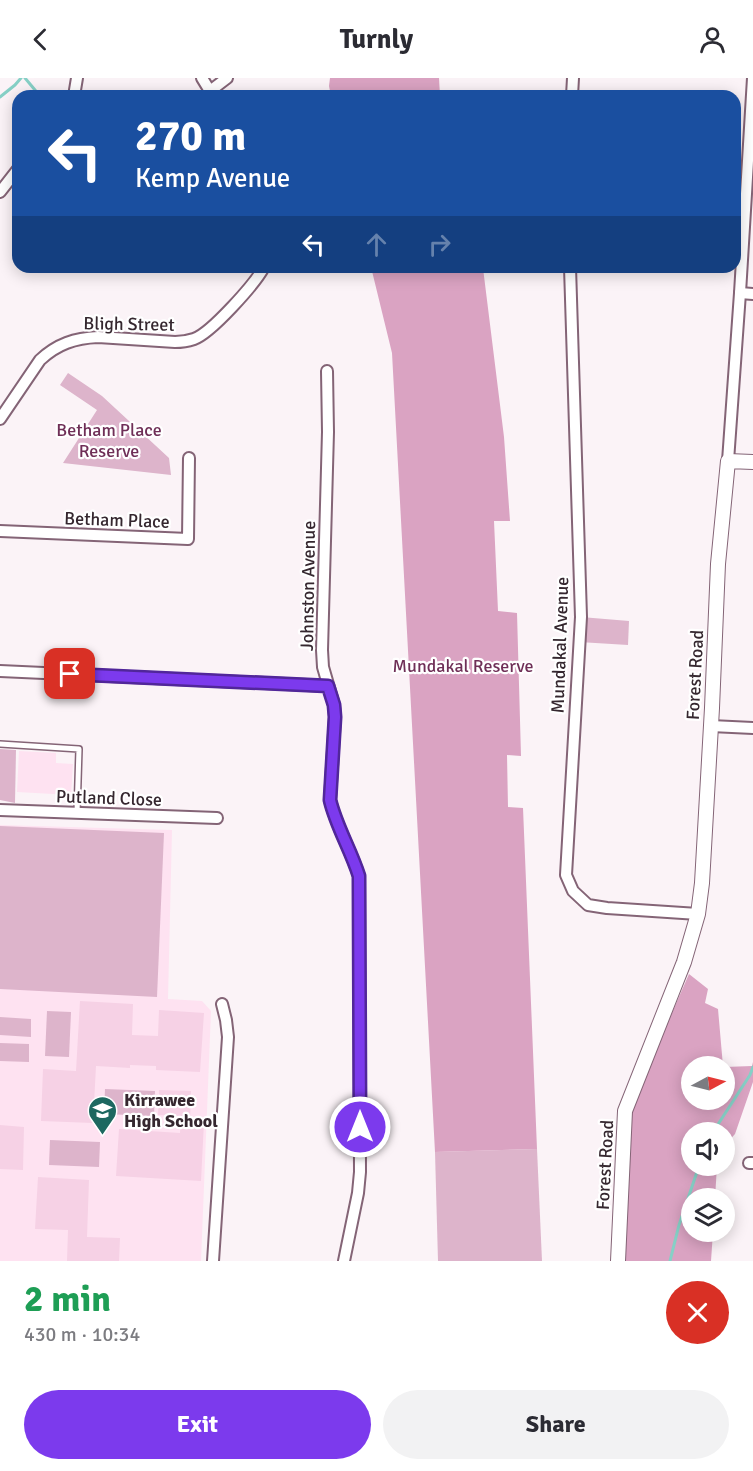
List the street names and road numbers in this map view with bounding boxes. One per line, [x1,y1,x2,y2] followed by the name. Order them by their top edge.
[83,312,175,336] street label: Bligh Street
[64,507,170,533] street label: Betham Place
[296,521,320,651] street label: Johnston Avenue
[547,576,573,714] street label: Mundakal Avenue
[682,629,708,721] street label: Forest Road
[56,785,162,811] street label: Putland Close
[592,1119,618,1211] street label: Forest Road

